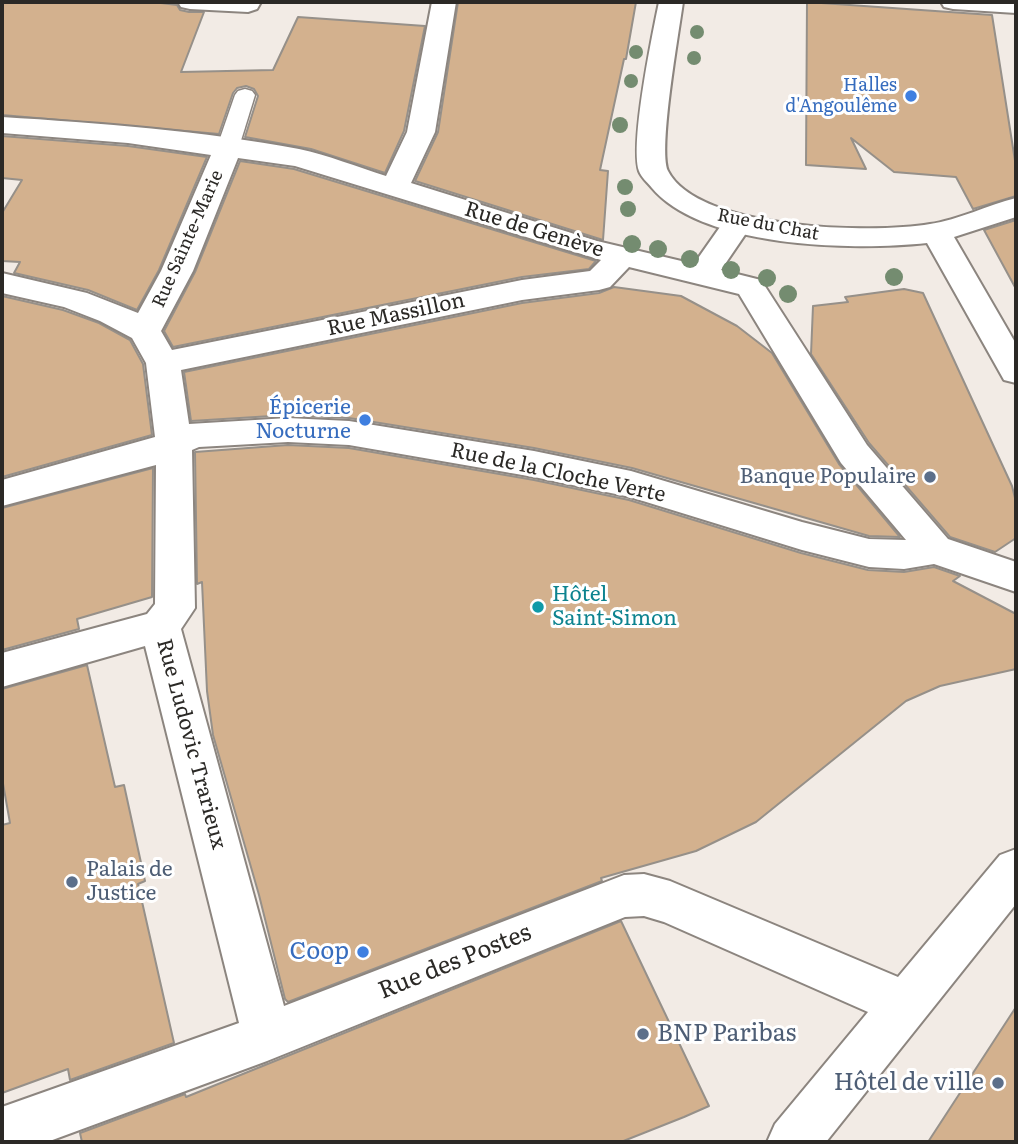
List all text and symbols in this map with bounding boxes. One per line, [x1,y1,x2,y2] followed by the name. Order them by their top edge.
[785,75,897,118] place label: Halles d'Angoulême
[903,88,919,104] marker: Halles d'Angoulême
[148,167,228,311] street label: Rue Sainte-Marie
[461,197,607,263] street label: Rue de Genève
[715,205,821,245] street label: Rue du Chat
[325,288,467,342] street label: Rue Massillon
[256,395,351,445] place label: Épicerie Nocturne
[357,412,373,428] marker: Épicerie Nocturne
[448,438,668,508] street label: Rue de la Cloche Verte
[740,464,916,490] place label: Banque Populaire
[922,469,938,485] marker: Banque Populaire
[552,582,677,632] place label: Hôtel Saint-Simon
[530,599,546,615] marker: Hôtel Saint-Simon
[151,636,231,852] street label: Rue Ludovic Trarieux
[86,857,173,907] place label: Palais de Justice
[64,874,80,890] marker: Palais de Justice
[374,918,536,1006] street label: Rue des Postes
[290,938,349,966] place label: Coop
[355,944,371,960] marker: Coop
[657,1020,796,1048] place label: BNP Paribas
[635,1026,651,1042] marker: BNP Paribas
[834,1069,984,1097] place label: Hôtel de ville
[990,1075,1006,1091] marker: Hôtel de ville

